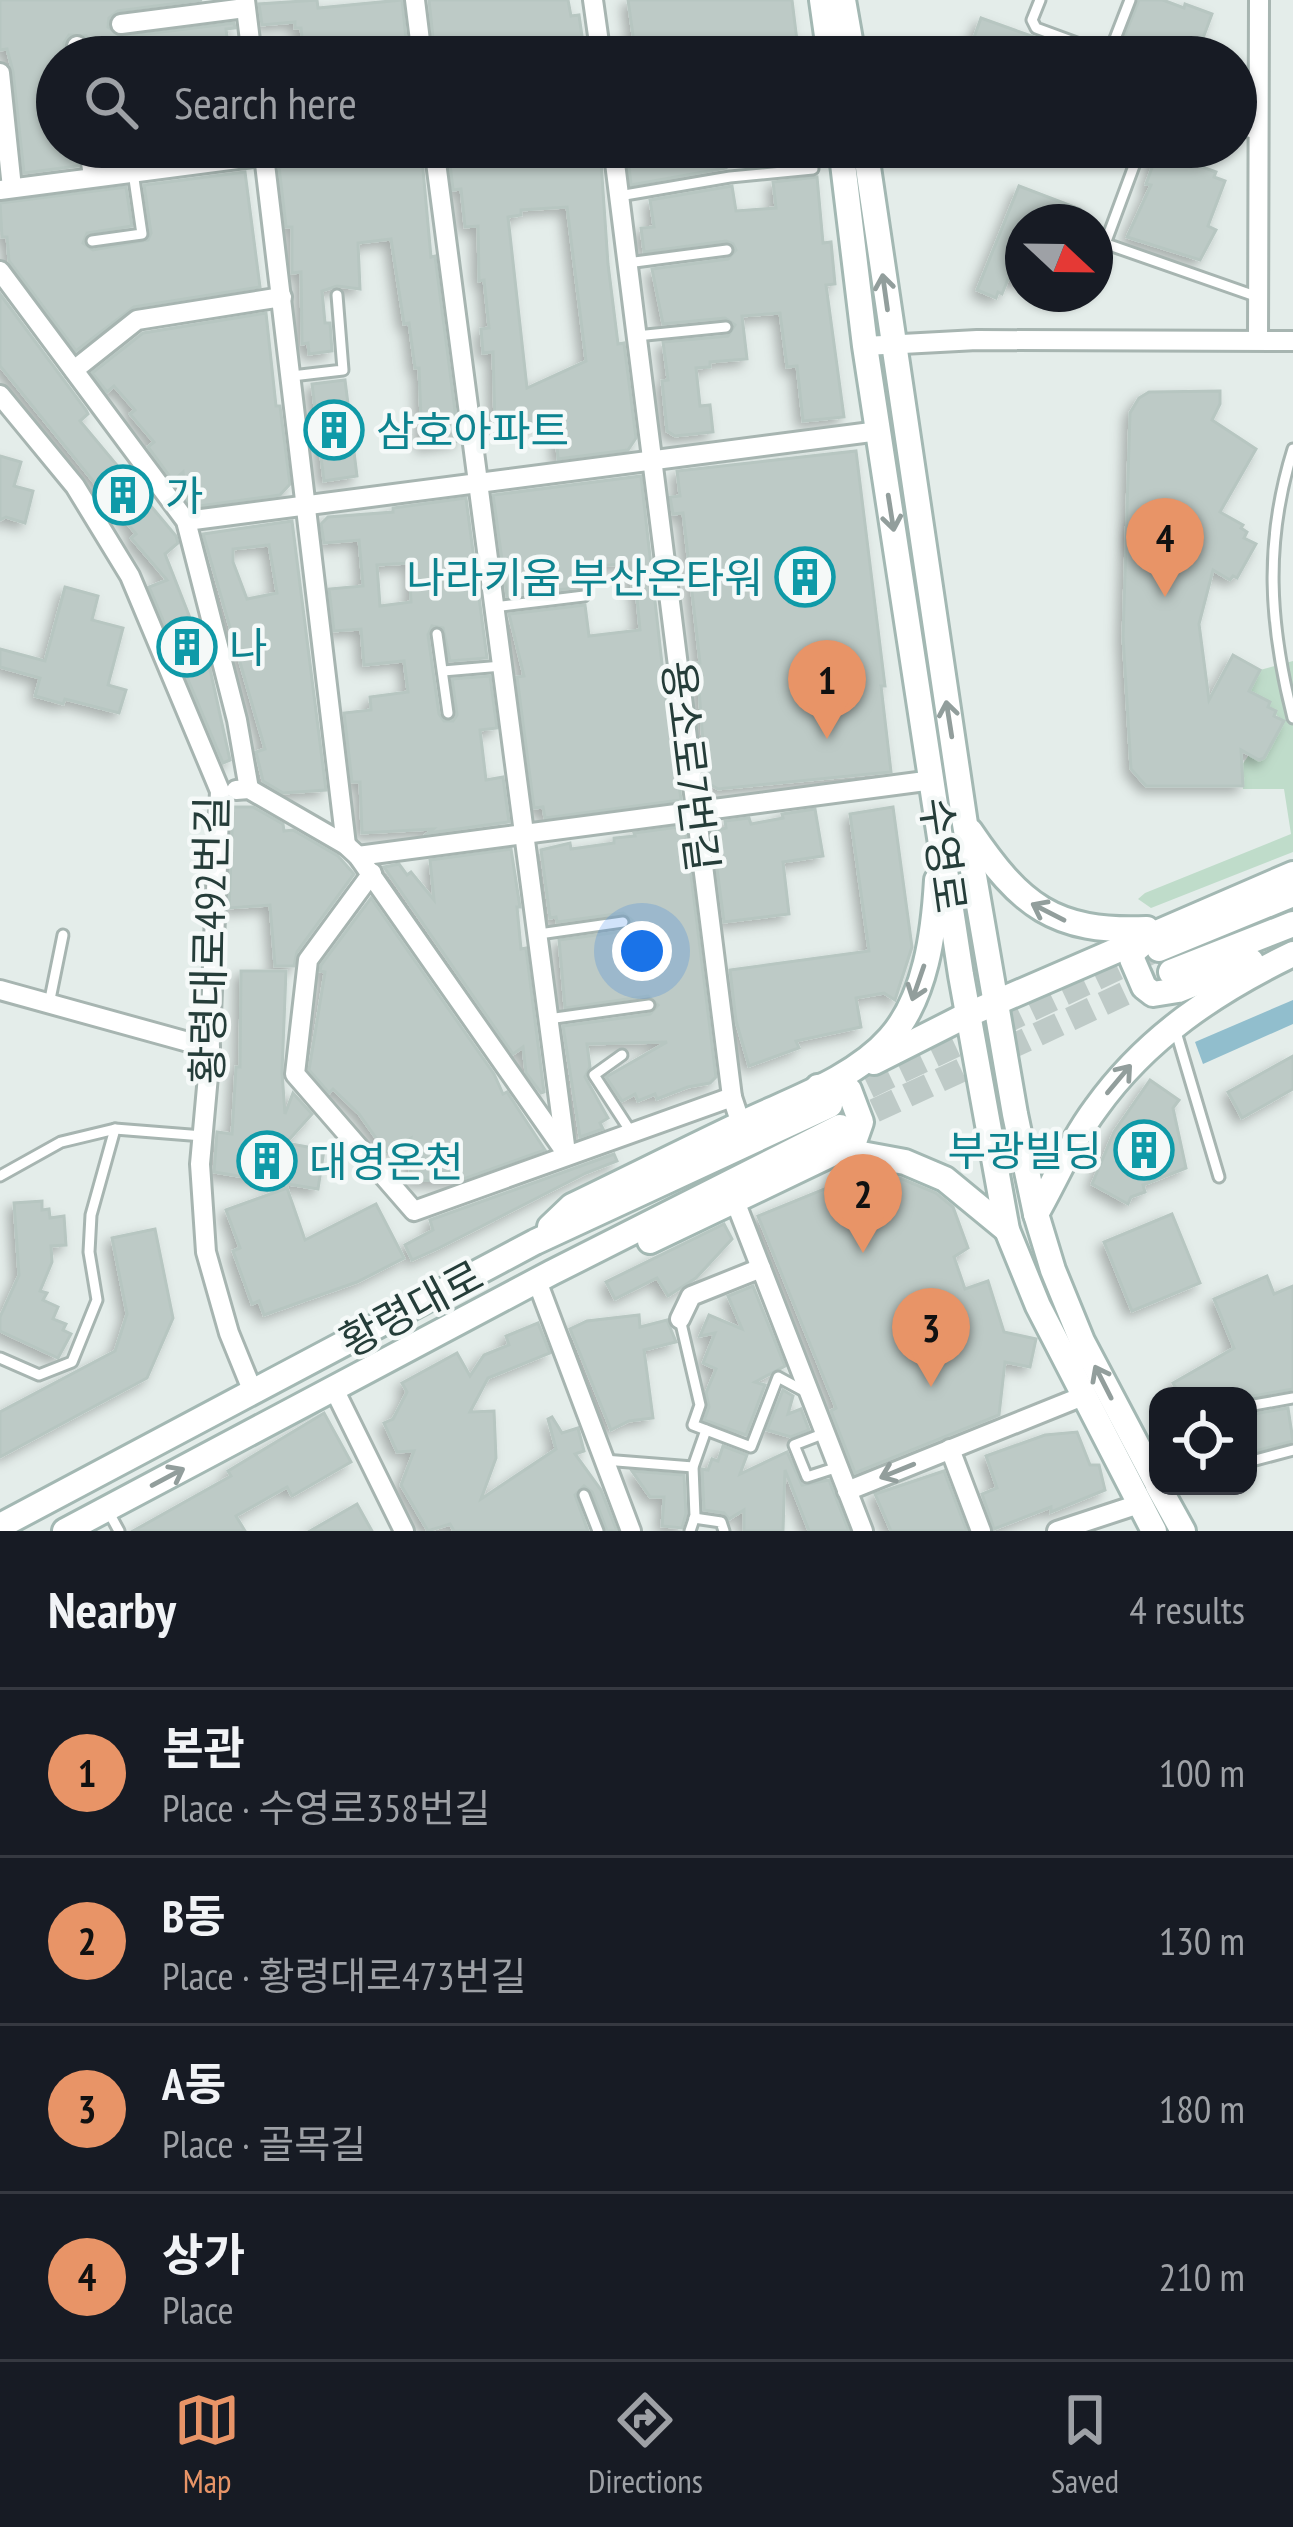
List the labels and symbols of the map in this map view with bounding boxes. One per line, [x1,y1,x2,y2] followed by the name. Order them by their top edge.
[1005,204,1113,312] north arrow
[873,273,895,312] one-way arrow
[303,399,365,461] building icon: 삼호아파트
[376,403,569,458] place label: 삼호아파트
[92,464,154,526] building icon: 가
[165,468,204,523] place label: 가
[880,492,903,531] one-way arrow
[1126,498,1204,597] pin: 4
[774,546,836,608] building icon: 나라키움 부산온타워
[406,550,763,605] place label: 나라키움 부산온타워
[156,616,218,678] building icon: 나
[229,620,268,675] place label: 나
[788,640,866,739] pin: 1
[651,657,731,875] street label: 용소로7번길
[937,700,960,739] one-way arrow
[909,794,979,916] street label: 수영로
[179,795,239,1085] street label: 황령대로492번길
[1031,900,1066,923] one-way arrow
[612,921,672,981] your location
[906,964,927,1001] one-way arrow
[1105,1064,1133,1095] one-way arrow
[1113,1119,1175,1181] building icon: 부광빌딩
[947,1123,1102,1178] place label: 부광빌딩
[236,1130,298,1192] building icon: 대영온천
[309,1134,464,1189] place label: 대영온천
[824,1154,902,1253] pin: 2
[330,1247,492,1369] street label: 황령대로
[892,1288,970,1387] pin: 3
[1091,1365,1114,1400] one-way arrow
[879,1462,916,1483] one-way arrow
[150,1465,185,1488] one-way arrow

